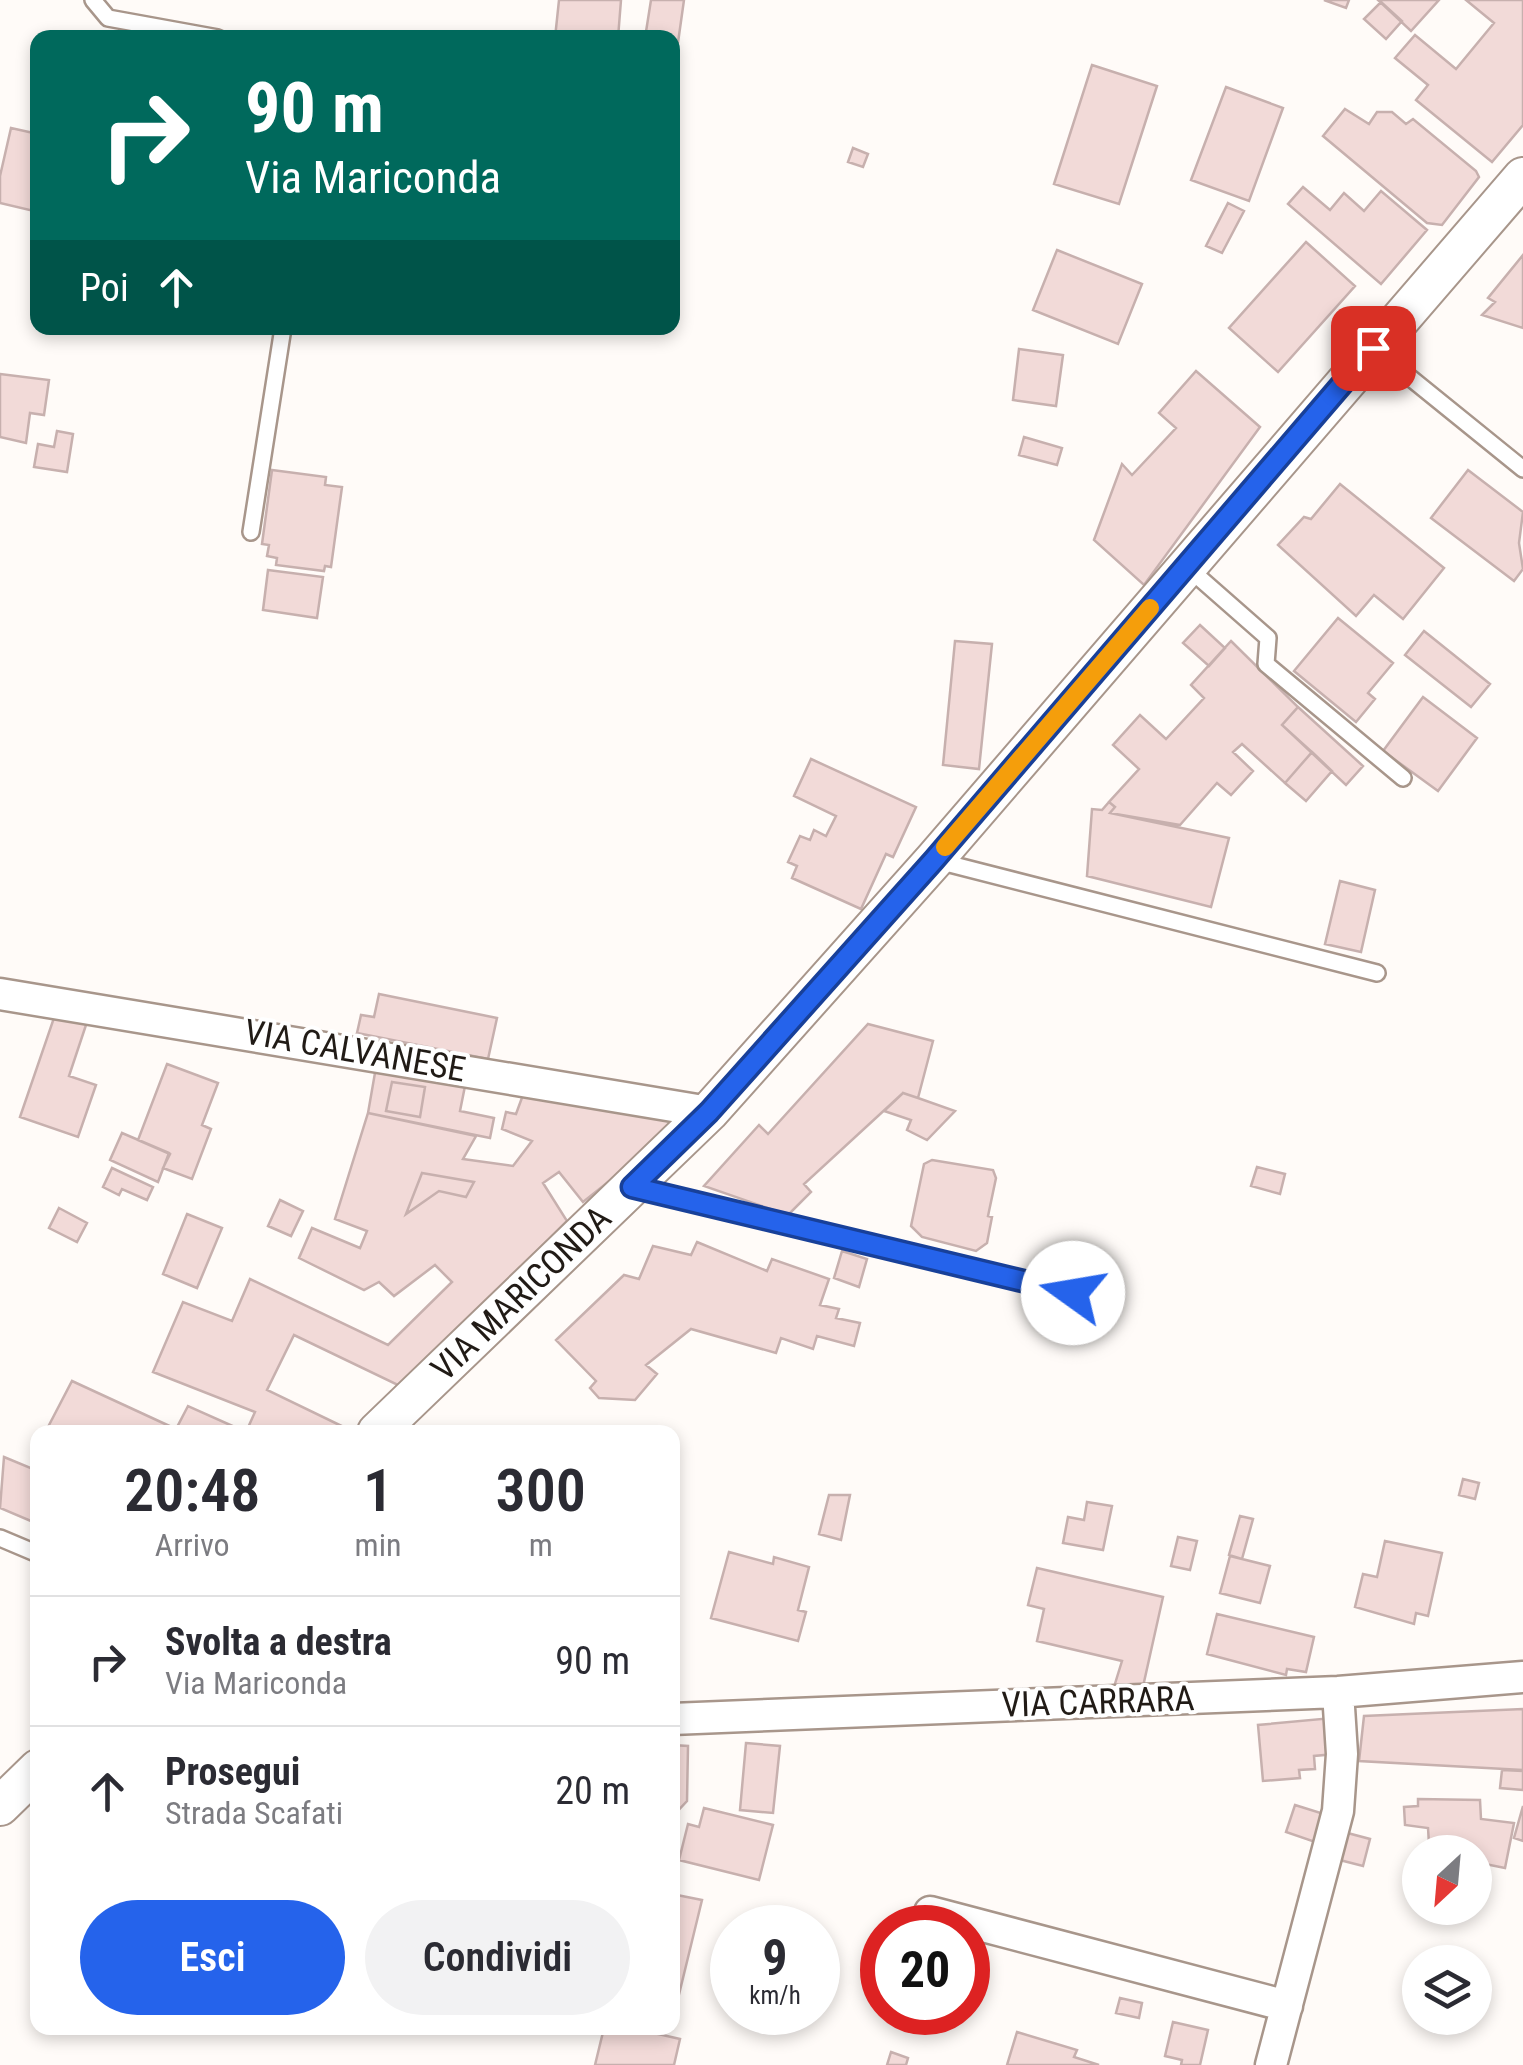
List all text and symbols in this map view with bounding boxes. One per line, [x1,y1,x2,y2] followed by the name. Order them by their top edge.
[245,67,384,149] text: 90 m
[80,70,210,200] icon: right
[245,151,501,204] text: Via Mariconda
[149,260,204,315] icon: ahead
[80,266,129,310] text: Poi
[1331,306,1416,391] pin
[1346,321,1401,376] icon: arrive
[241,1011,469,1091] street label: VIA CALVANESE
[423,1197,619,1389] street label: VIA MARICONDA
[1021,1241,1125,1345] position arrow
[124,1455,261,1526] text: 20:48
[363,1455,393,1526] text: 1
[495,1455,586,1526] text: 300
[155,1526,230,1564] text: Arrivo
[355,1526,401,1564] text: min
[529,1526,553,1564] text: m
[165,1620,392,1664] text: Svolta a destra
[80,1634,135,1689] icon: right
[555,1639,630,1683] text: 90 m
[165,1664,347,1702] text: Via Mariconda
[1001,1678,1195,1726] street label: VIA CARRARA
[165,1750,300,1794] text: Prosegui
[80,1764,135,1819] icon: ahead
[555,1769,630,1813] text: 20 m
[165,1794,343,1832] text: Strada Scafati
[1402,1835,1492,1925] north arrow
[1402,1835,1492,2035] map controls
[80,1900,345,2015] button: Esci
[365,1900,630,2015] button: Condividi
[860,1905,990,2035] speed limit sign: 20
[762,1929,788,1987] text: 9
[1402,1945,1492,2035] button: layers
[749,1981,801,2010] text: km/h

